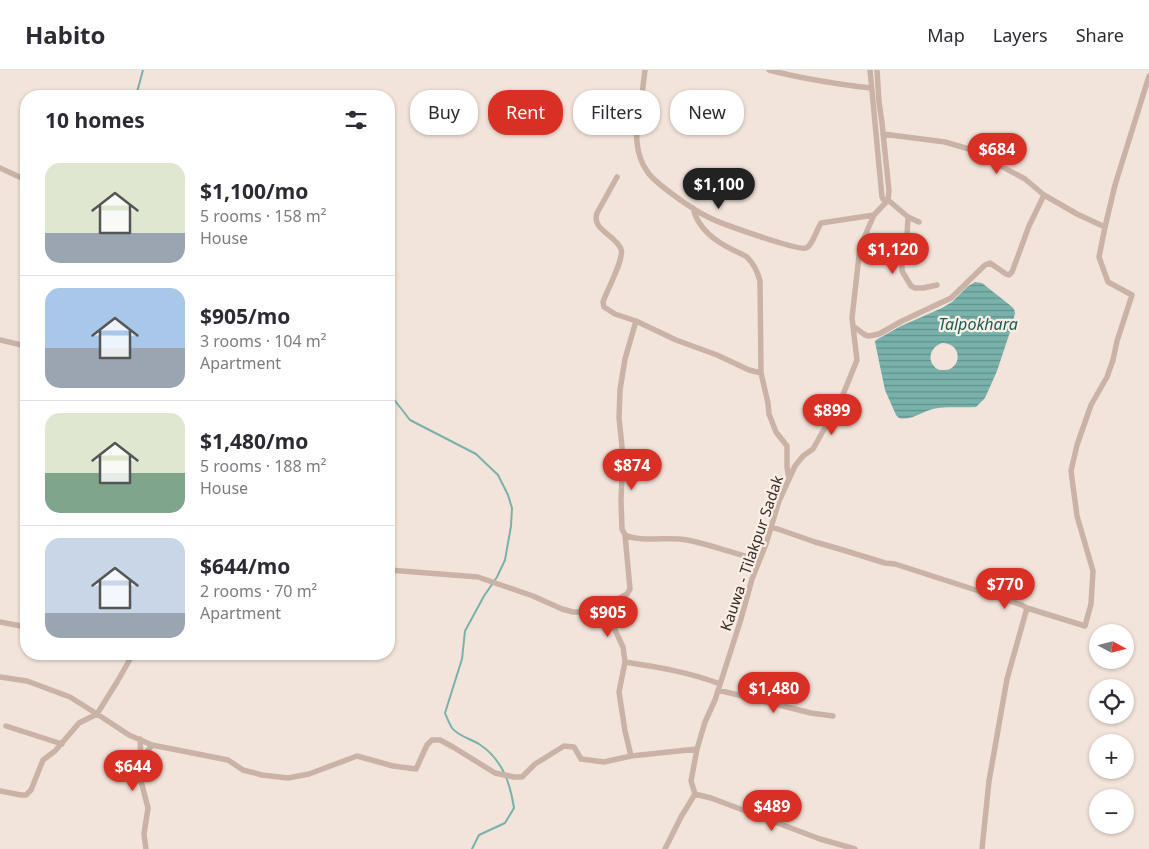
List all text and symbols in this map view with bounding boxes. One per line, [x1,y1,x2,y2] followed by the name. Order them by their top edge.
[25,18,106,51] text: Habito
[927,23,965,47] text: Map
[993,23,1048,47] text: Layers
[1076,23,1124,47] text: Share
[410,90,478,135] chip: Buy
[488,90,563,135] chip: Rent
[573,90,660,135] chip: Filters
[670,90,744,135] chip: New
[45,106,145,134] text: 10 homes
[342,106,370,134] icon: filters
[967,132,1027,175] pin: $684
[979,138,1015,160] text: $684
[678,168,760,210] pin: $1,100
[694,173,744,195] text: $1,100
[200,177,308,205] text: $1,100/mo
[85,183,145,243] icon: home
[200,205,326,227] text: 5 rooms · 158 m²
[200,227,248,249] text: House
[852,232,934,275] pin: $1,120
[868,238,918,260] text: $1,120
[200,302,290,330] text: $905/mo
[85,308,145,368] icon: home
[938,313,1018,335] water label: Talpokhara
[200,330,326,352] text: 3 rooms · 104 m²
[200,352,281,374] text: Apartment
[802,394,862,436] pin: $899
[814,399,850,421] text: $899
[200,427,308,455] text: $1,480/mo
[85,433,145,493] icon: home
[602,448,662,491] pin: $874
[614,454,650,476] text: $874
[200,455,326,477] text: 5 rooms · 188 m²
[715,473,787,633] street label: Kauwa - Tilakpur Sadak
[200,477,248,499] text: House
[200,552,290,580] text: $644/mo
[85,558,145,618] icon: home
[975,568,1035,610] pin: $770
[987,573,1023,595] text: $770
[200,580,317,602] text: 2 rooms · 70 m²
[578,596,638,638] pin: $905
[590,601,626,623] text: $905
[200,602,281,624] text: Apartment
[1089,624,1134,669] north arrow
[1089,624,1134,834] map controls
[733,672,815,714] pin: $1,480
[749,677,799,699] text: $1,480
[1089,679,1134,724] button: locate
[1089,734,1134,779] button: +
[103,750,163,792] pin: $644
[115,755,151,777] text: $644
[1089,789,1134,834] button: −
[742,790,802,832] pin: $489
[754,795,790,817] text: $489

